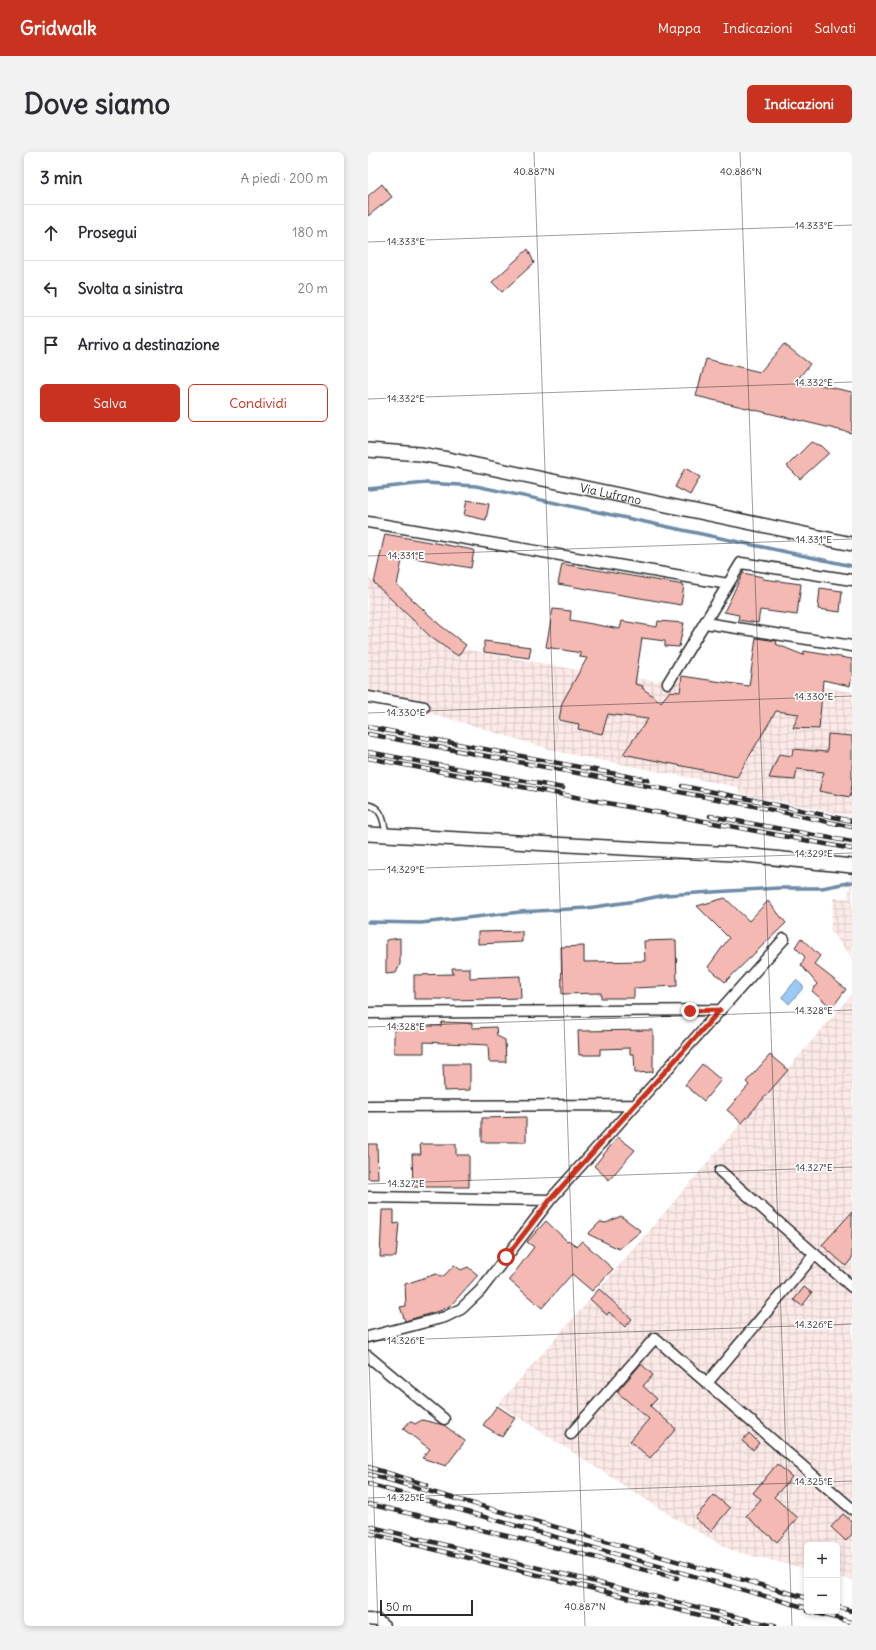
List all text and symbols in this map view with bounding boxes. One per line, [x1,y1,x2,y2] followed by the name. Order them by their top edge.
[20,16,97,40] text: Gridwalk
[658,19,701,37] text: Mappa
[723,19,793,37] text: Indicazioni
[815,19,856,37] text: Salvati
[747,85,852,123] button: Indicazioni
[24,86,170,122] text: Dove siamo
[513,165,555,178] text: 40.887°N
[720,165,762,178] text: 40.886°N
[40,167,82,189] text: 3 min
[241,170,328,187] text: A piedi · 200 m
[795,219,833,232] text: 14.333°E
[40,222,62,244] icon: ahead
[78,223,137,242] text: Prosegui
[292,224,328,241] text: 180 m
[387,235,425,248] text: 14.333°E
[40,278,62,300] icon: left
[78,279,183,298] text: Svolta a sinistra
[298,280,328,297] text: 20 m
[40,334,62,356] icon: arrive
[78,335,220,354] text: Arrivo a destinazione
[795,376,833,389] text: 14.332°E
[40,384,180,422] button: Salva
[188,384,328,422] button: Condividi
[387,392,425,405] text: 14.332°E
[579,479,643,507] street label: Via Lufrano
[796,533,832,546] text: 14.331°E
[388,549,424,562] text: 14.331°E
[795,690,834,703] text: 14.330°E
[387,706,426,719] text: 14.330°E
[795,847,833,860] text: 14.329°E
[387,863,425,876] text: 14.329°E
[681,1002,699,1020] route end
[795,1004,833,1017] text: 14.328°E
[387,1020,425,1033] text: 14.328°E
[795,1161,833,1174] text: 14.327°E
[387,1177,425,1190] text: 14.327°E
[497,1248,515,1266] route start
[795,1318,833,1331] text: 14.326°E
[387,1334,425,1347] text: 14.326°E
[795,1475,833,1488] text: 14.325°E
[387,1491,425,1504] text: 14.325°E
[804,1542,840,1614] map controls
[804,1542,840,1578] button: +
[804,1578,840,1614] button: −
[380,1598,473,1617] scale bar
[386,1600,412,1614] text: 50 m
[564,1600,606,1613] text: 40.887°N

